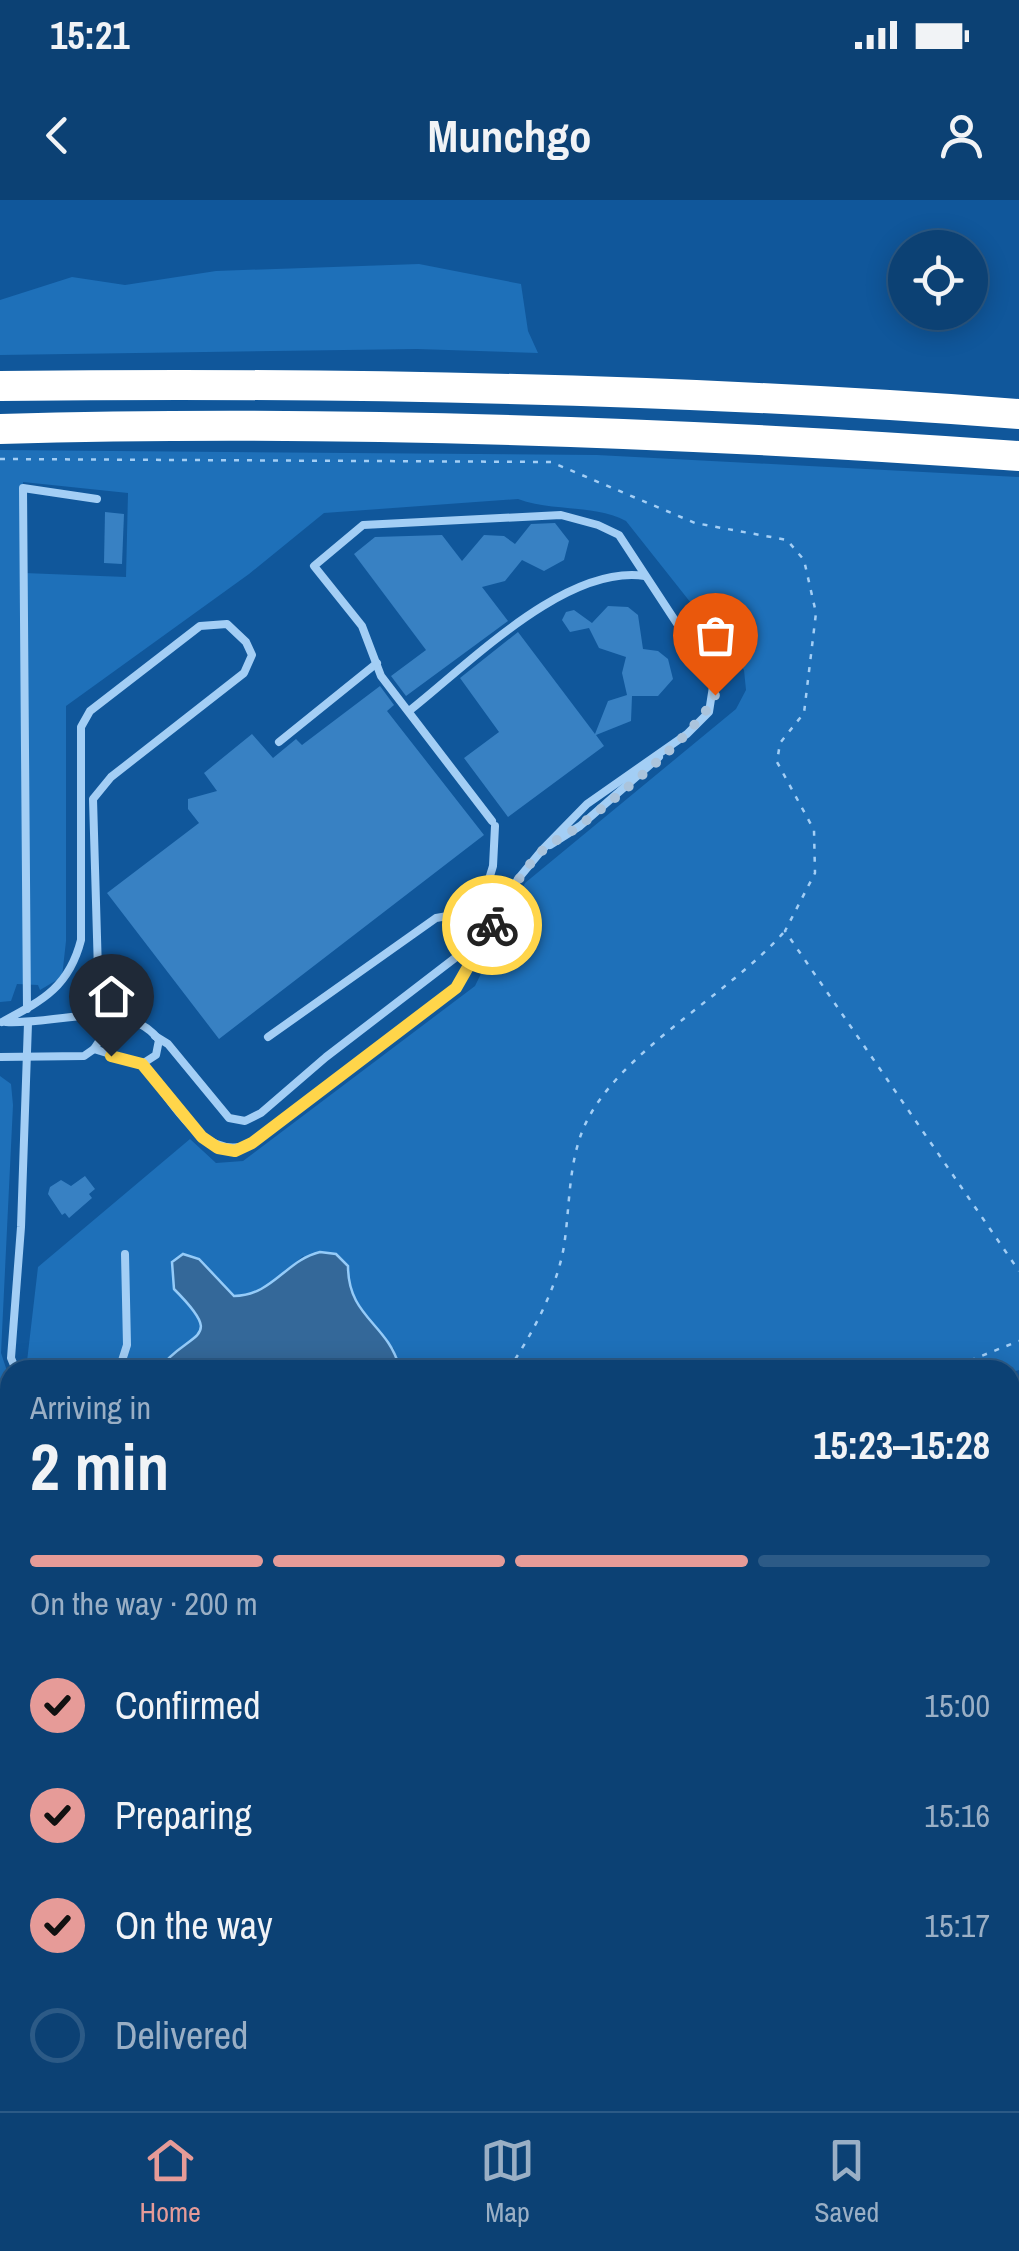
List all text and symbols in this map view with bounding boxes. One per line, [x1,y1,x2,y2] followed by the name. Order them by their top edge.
[50,10,130,61] text: 15:21
[428,105,591,166] text: Munchgo
[30,108,85,163] icon: back
[934,108,989,163] icon: person
[888,230,988,330] map controls
[888,230,988,330] button: locate
[673,593,758,696] pin
[688,608,743,663] icon: bag
[442,875,542,975] courier
[465,898,520,953] icon: bike
[69,954,154,1057] pin
[84,969,139,1024] icon: home
[30,1386,151,1429] text: Arriving in
[813,1420,990,1471] text: 15:23–15:28
[30,1423,169,1510] text: 2 min
[30,1582,258,1625] text: On the way · 200 m
[30,1678,85,1733] icon: check
[115,1680,260,1731] text: Confirmed
[924,1684,990,1727] text: 15:00
[30,1788,85,1843] icon: check
[115,1790,252,1841] text: Preparing
[924,1794,990,1837] text: 15:16
[30,1898,85,1953] icon: check
[115,1900,273,1951] text: On the way
[924,1904,990,1947] text: 15:17
[115,2010,248,2061] text: Delivered
[140,2133,201,2231] tab: Home
[480,2133,535,2231] tab: Map
[814,2133,879,2231] tab: Saved

